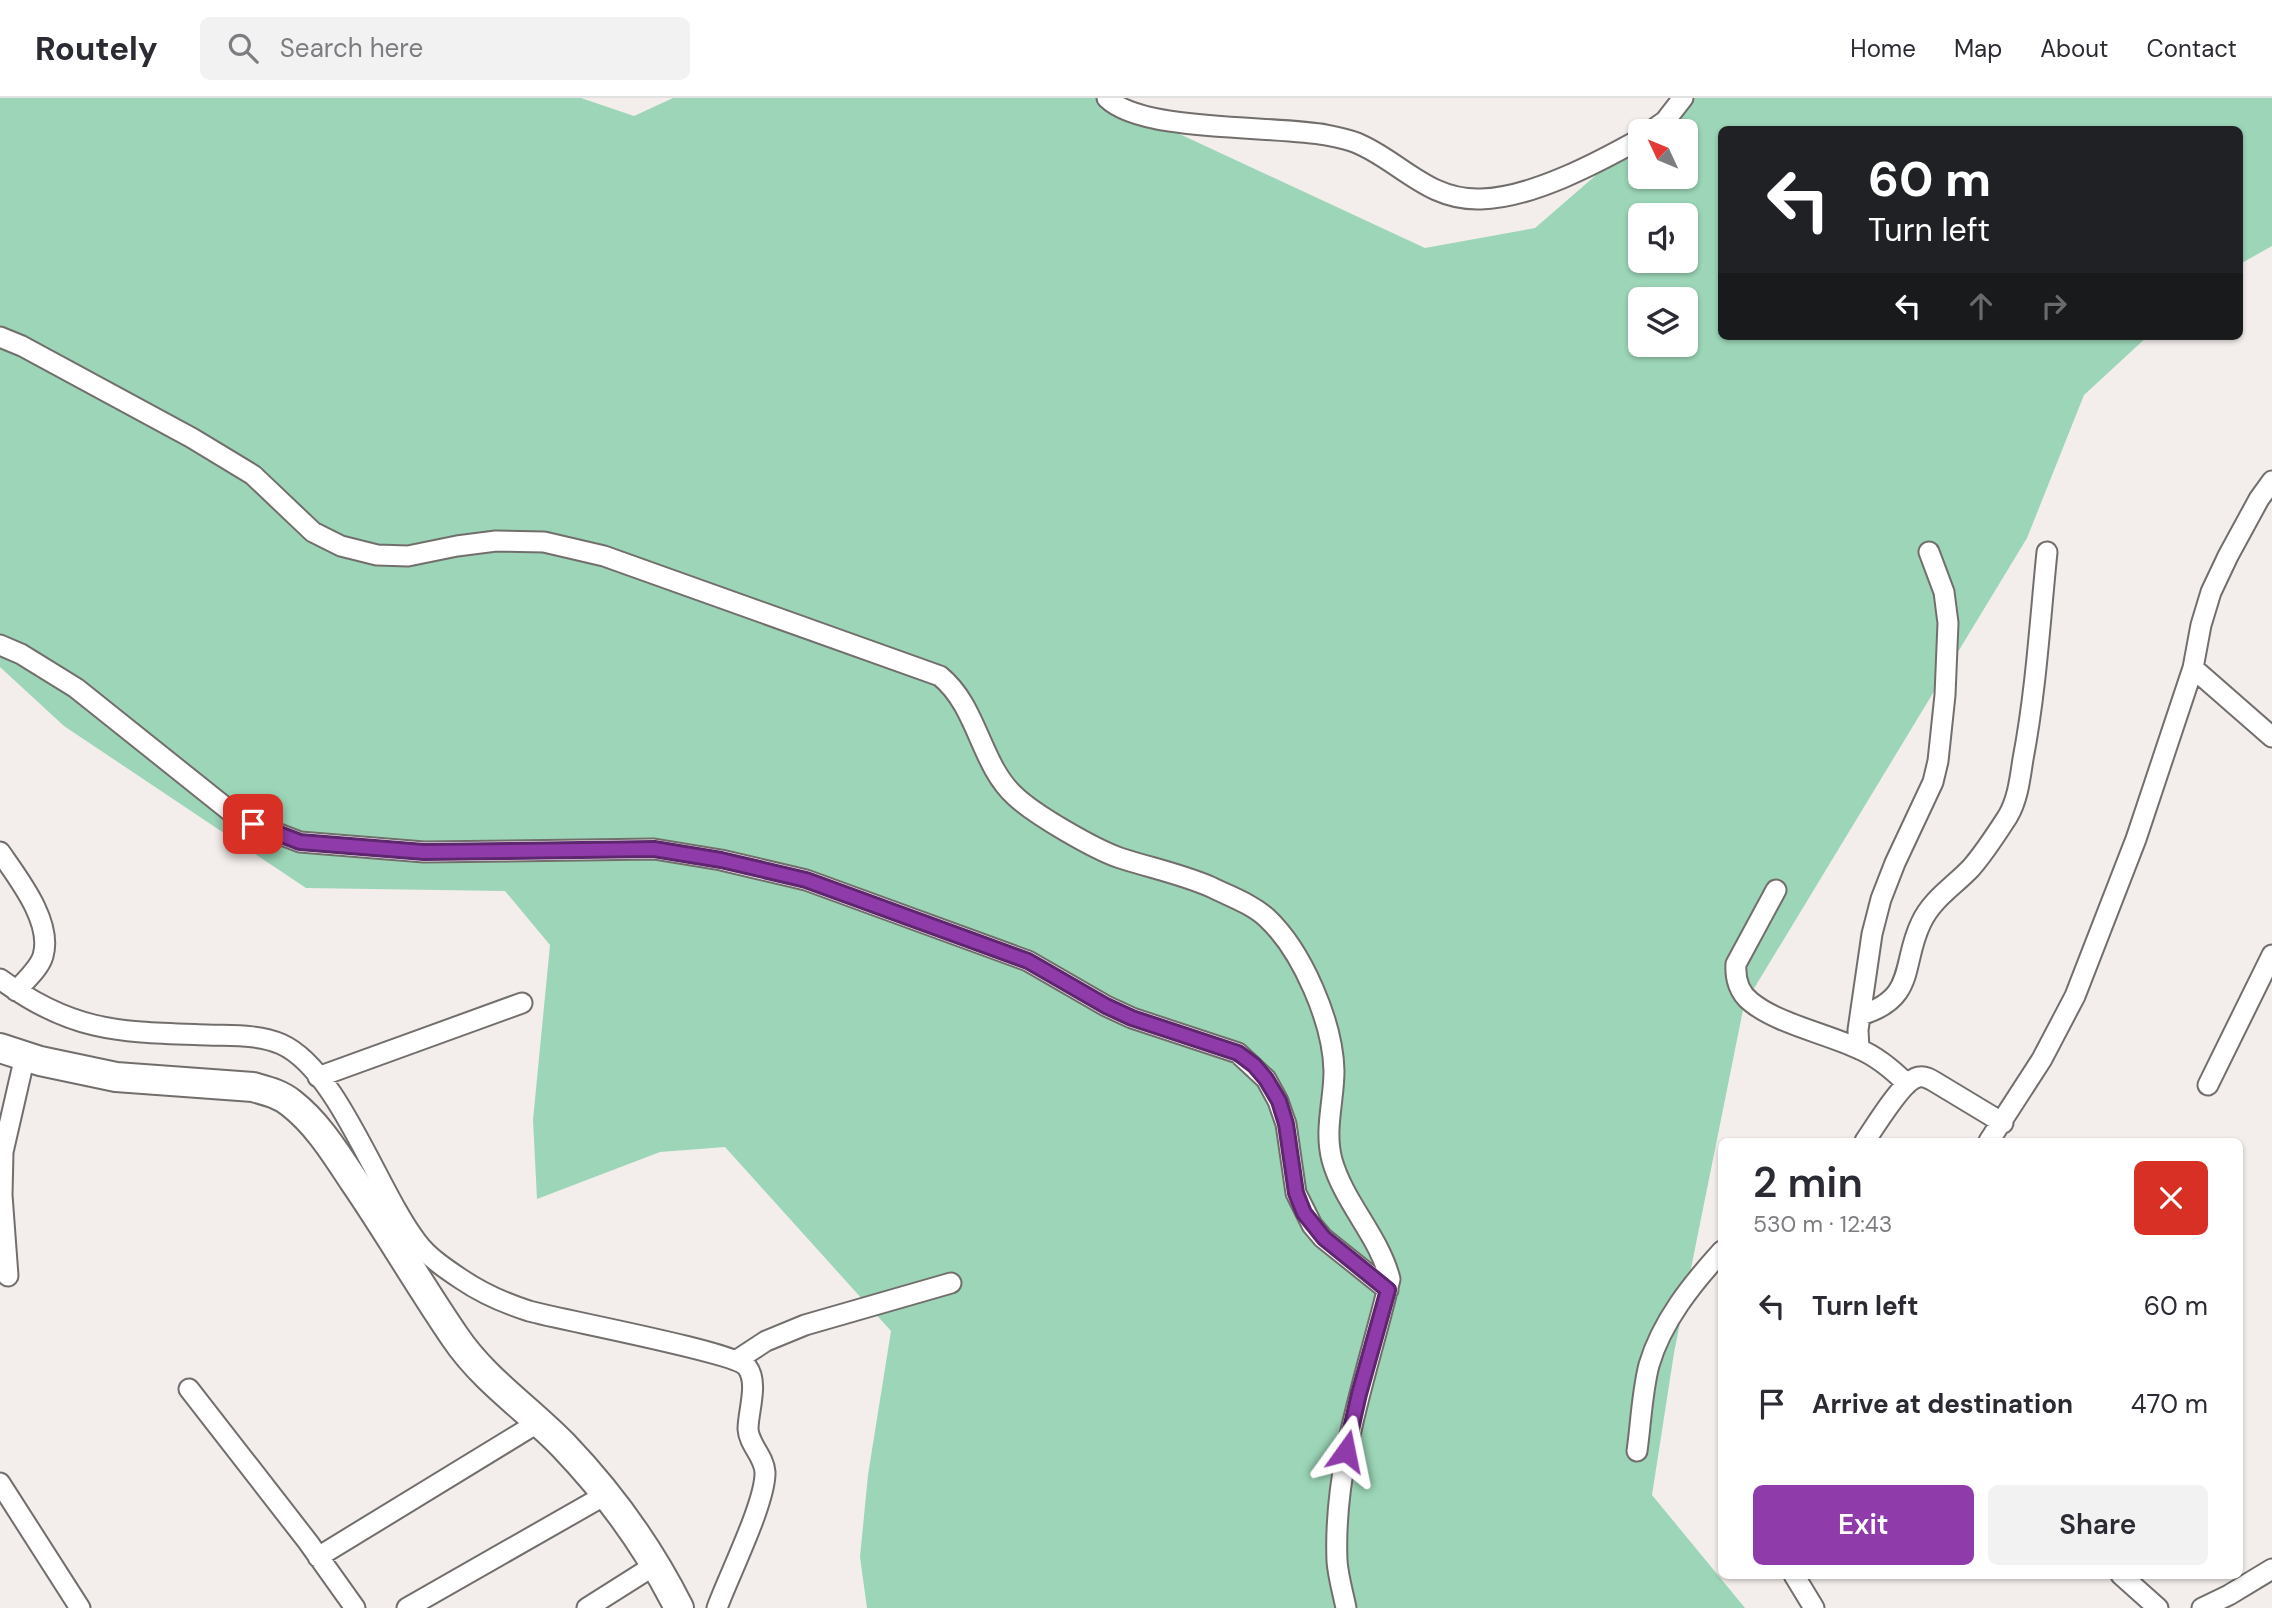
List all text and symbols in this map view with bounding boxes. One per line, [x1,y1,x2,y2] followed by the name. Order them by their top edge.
[200,17,690,80] search box
[35,27,158,70] text: Routely
[224,29,262,67] icon: search
[280,31,423,65] text: Search here
[1850,33,1916,64] text: Home
[1954,33,2002,64] text: Map
[2040,33,2109,64] text: About
[2147,33,2237,64] text: Contact
[1628,119,1698,189] north arrow
[1628,119,1698,357] map controls
[1868,147,1991,211] text: 60 m
[1753,154,1844,245] icon: left
[1628,203,1698,273] button: sound
[1868,209,1990,251] text: Turn left
[1628,287,1698,357] button: layers
[1889,287,1927,325] icon: left
[1962,287,2000,325] icon: ahead
[2035,287,2073,325] icon: right
[223,794,283,854] pin
[234,805,272,843] icon: arrive
[1753,1155,1863,1210] text: 2 min
[2134,1161,2208,1235] button: close
[1753,1209,1892,1239] text: 530 m · 12:43
[1753,1287,1791,1325] icon: left
[1812,1289,1919,1323] text: Turn left
[2144,1289,2208,1323] text: 60 m
[1753,1385,1791,1423] icon: arrive
[1812,1387,2073,1421] text: Arrive at destination
[2131,1387,2208,1421] text: 470 m
[1309,1414,1383,1488] position arrow
[1753,1485,1974,1565] button: Exit
[1988,1485,2208,1565] button: Share

